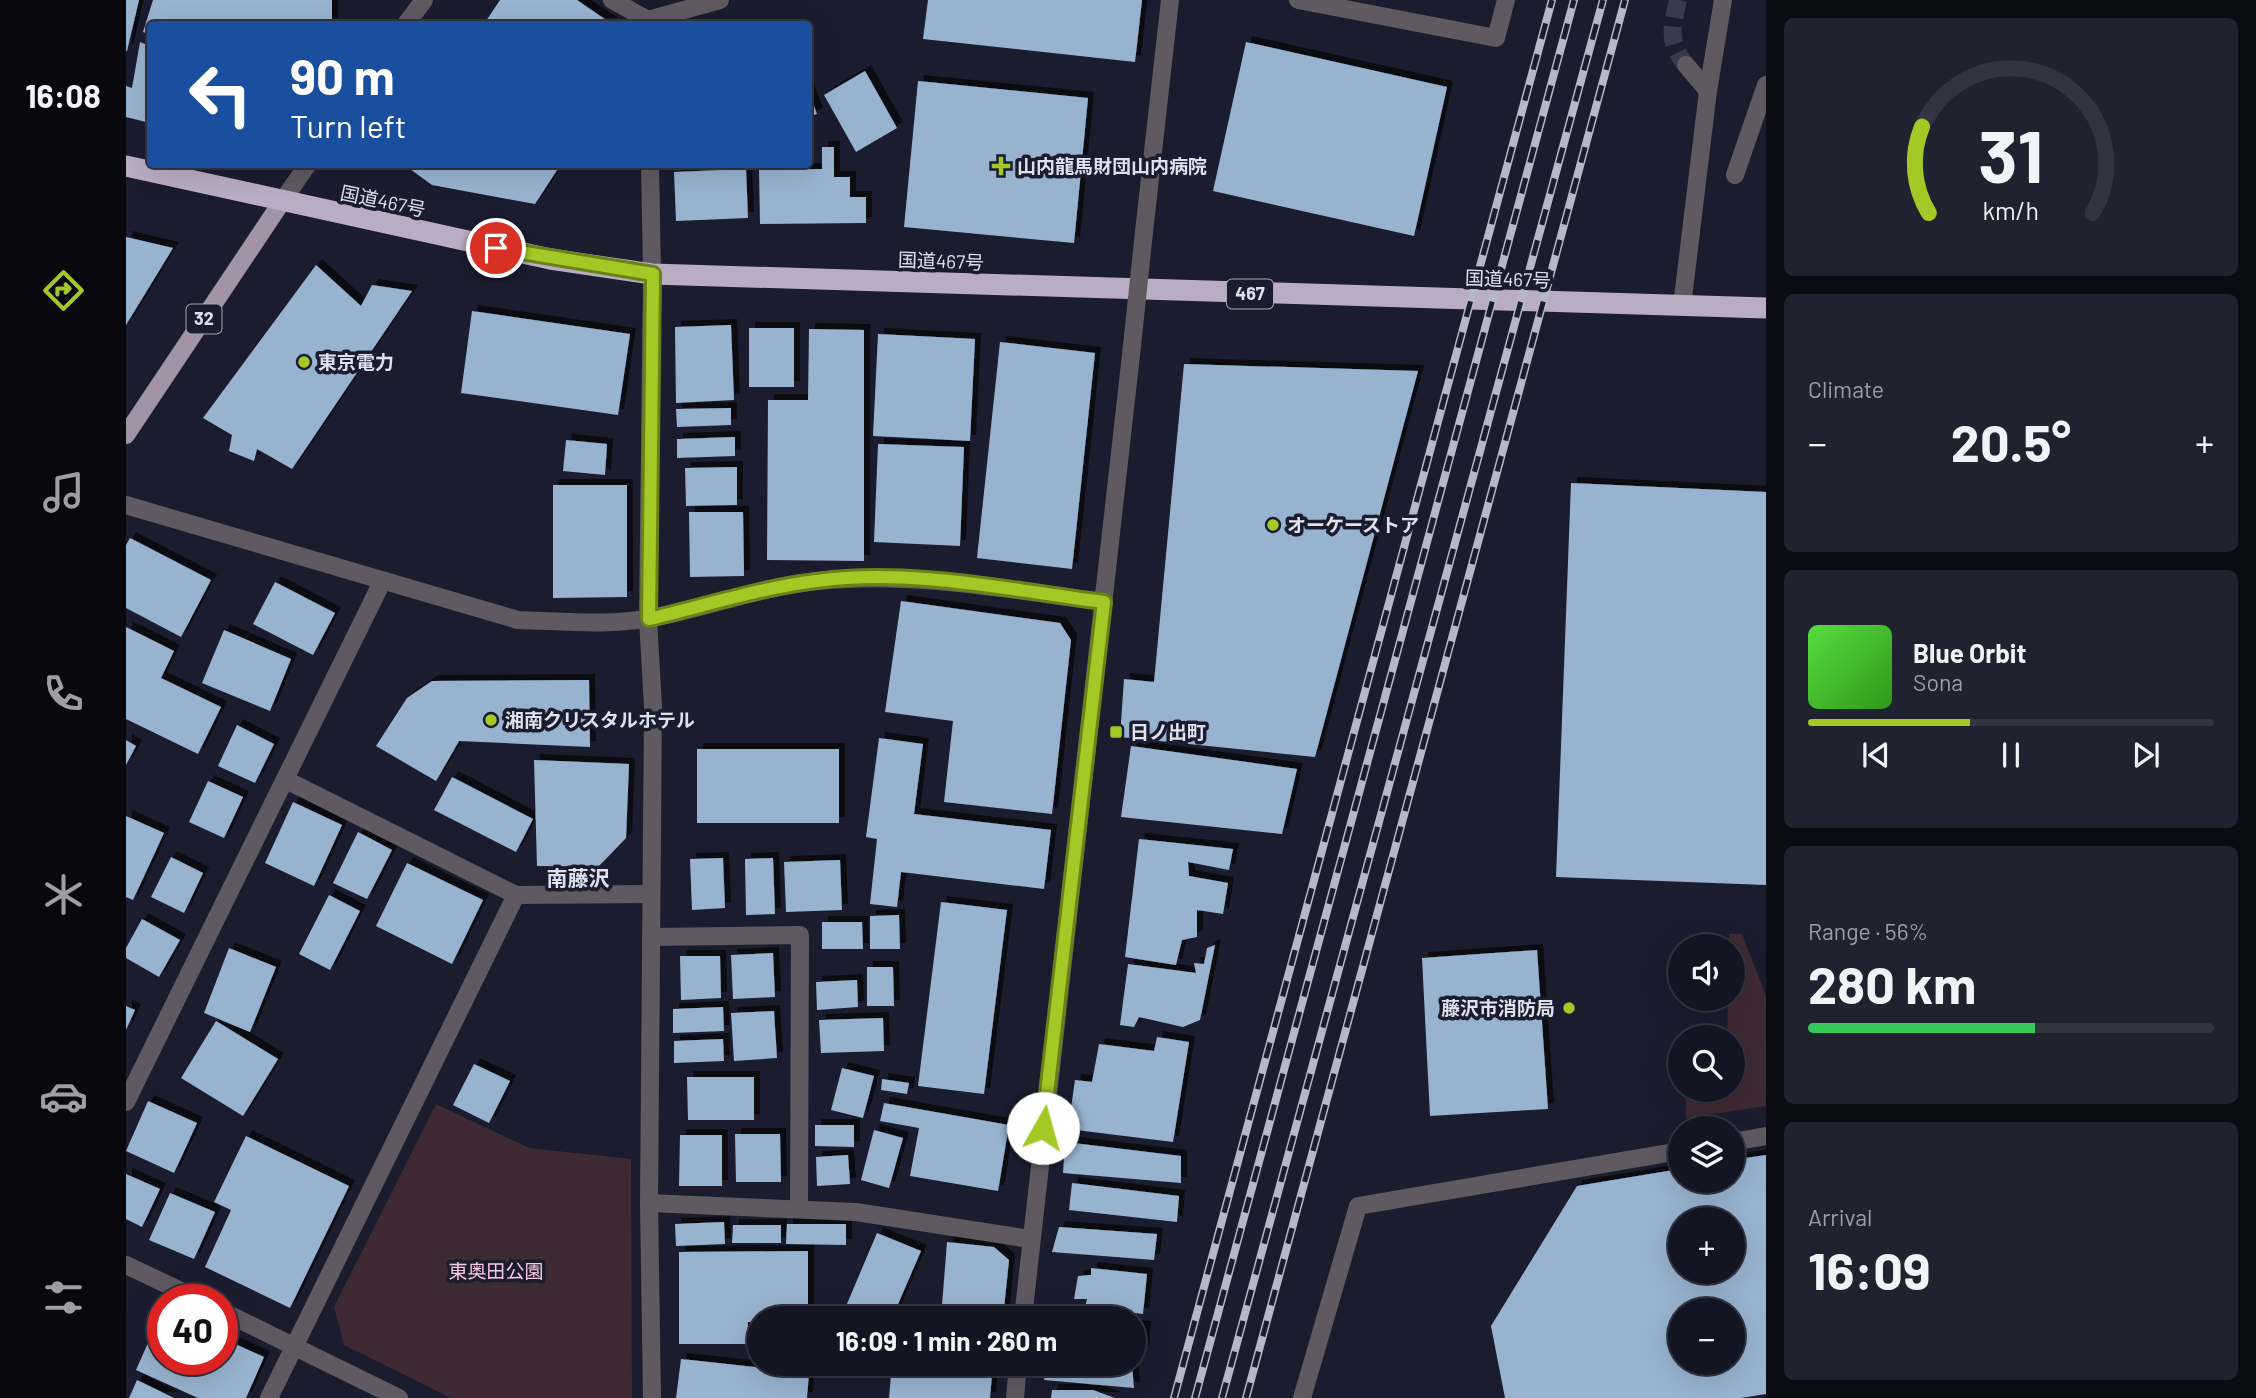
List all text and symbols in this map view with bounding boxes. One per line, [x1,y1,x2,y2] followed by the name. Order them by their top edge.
[290,46,395,105] text: 90 m
[175,49,266,140] icon: left
[25,76,101,114] text: 16:08
[290,106,407,144] text: Turn left
[1979,110,2043,198] text: 31
[1017,154,1207,177] place label: 山内龍馬財団山内病院
[991,156,1011,176] marker: 山内龍馬財団山内病院
[339,180,428,221] street label: 国道467号
[1983,195,2039,225] text: km/h
[466,218,526,278] pin
[477,229,515,267] icon: arrive
[898,248,985,273] street label: 国道467号
[39,266,88,315] icon: directions
[1465,266,1552,291] street label: 国道467号
[1227,280,1273,308] road number: 467
[186,304,222,334] road number: 32
[318,350,394,373] place label: 東京電力
[296,354,312,370] marker: 東京電力
[1808,375,1884,403] text: Climate
[1951,410,2071,472] text: 20.5°
[1808,419,1827,465] text: −
[2195,419,2214,465] text: +
[39,468,88,517] icon: music
[1287,513,1419,536] place label: オーケーストア
[1265,517,1281,533] marker: オーケーストア
[1913,637,2026,668] text: Blue Orbit
[1913,668,1963,696] text: Sona
[39,669,88,718] icon: phone
[505,708,695,731] place label: 湘南クリスタルホテル
[483,712,499,728] marker: 湘南クリスタルホテル
[1130,720,1206,743] place label: 日ノ出町
[1108,724,1124,740] marker: 日ノ出町
[1857,736,1895,774] icon: previous
[1992,736,2030,774] icon: pause
[2127,736,2165,774] icon: next
[547,865,610,890] district label: 南藤沢
[39,870,88,919] icon: climate
[1808,917,1928,945] text: Range · 56%
[1668,934,1745,1375] map controls
[1668,934,1745,1011] button: sound
[1808,952,1976,1014] text: 280 km
[1441,996,1555,1019] place label: 藤沢市消防局
[1561,1000,1577,1016] marker: 藤沢市消防局
[1668,1025,1745,1102] button: search
[39,1072,88,1121] icon: car
[1006,1091,1080,1165] position arrow
[1668,1116,1745,1193] button: layers
[1808,1203,1872,1231] text: Arrival
[1668,1207,1745,1284] button: +
[1808,1238,1931,1300] text: 16:09
[448,1259,544,1282] park label: 東奥田公園
[39,1273,88,1322] icon: filters
[147,1284,238,1375] speed limit sign: 40
[1668,1298,1745,1375] button: −
[836,1325,1057,1356] text: 16:09 · 1 min · 260 m

